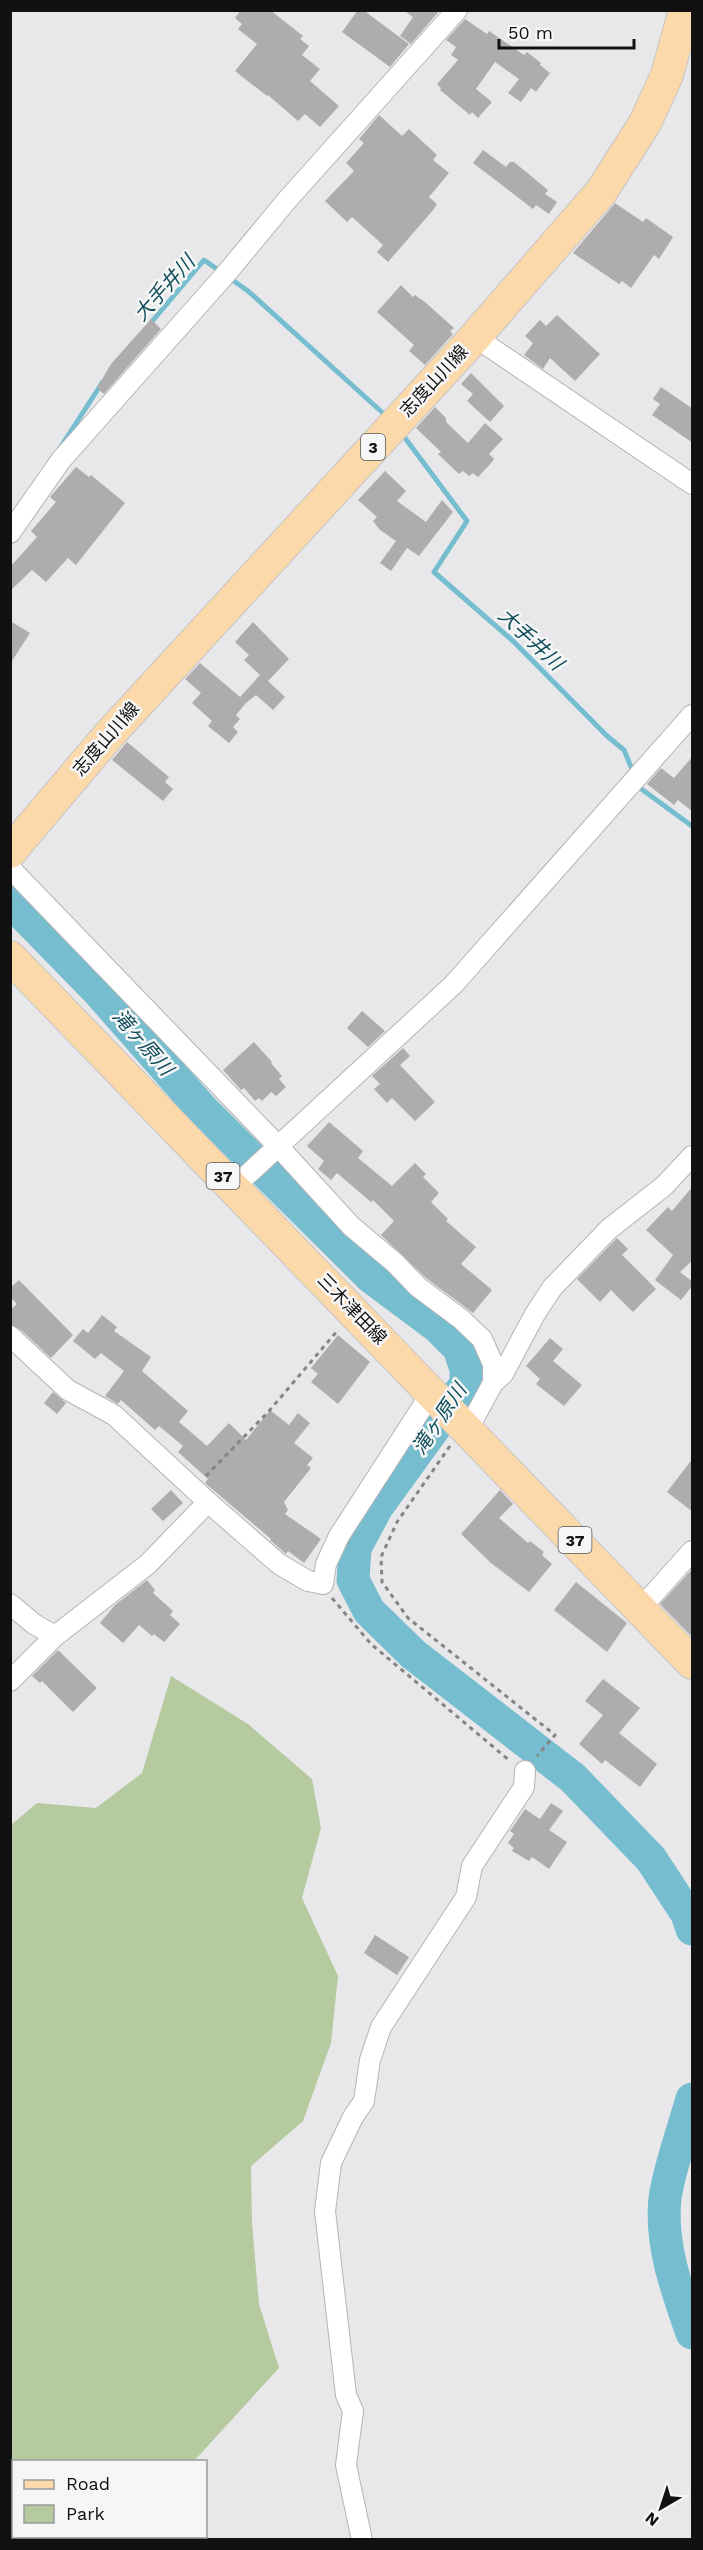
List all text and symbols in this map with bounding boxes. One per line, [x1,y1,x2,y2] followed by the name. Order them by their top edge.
[499,12,634,50] scale bar
[508,22,553,43] text: 50 m
[128,249,201,326] water label: 大手井川
[395,341,472,421] street label: 志度山川線
[361,434,385,460] road number: 3
[494,603,570,676] water label: 大手井川
[68,698,143,780] street label: 志度山川線
[108,1004,180,1082] water label: 滝ヶ原川
[206,1163,240,1189] road number: 37
[314,1269,391,1348] street label: 三木津田線
[407,1377,472,1459] water label: 滝ヶ原川
[558,1527,592,1553] road number: 37
[12,2460,207,2538] legend
[66,2473,110,2494] text: Road
[631,2478,691,2538] north arrow
[66,2503,105,2524] text: Park
[641,2508,662,2530] text: N

